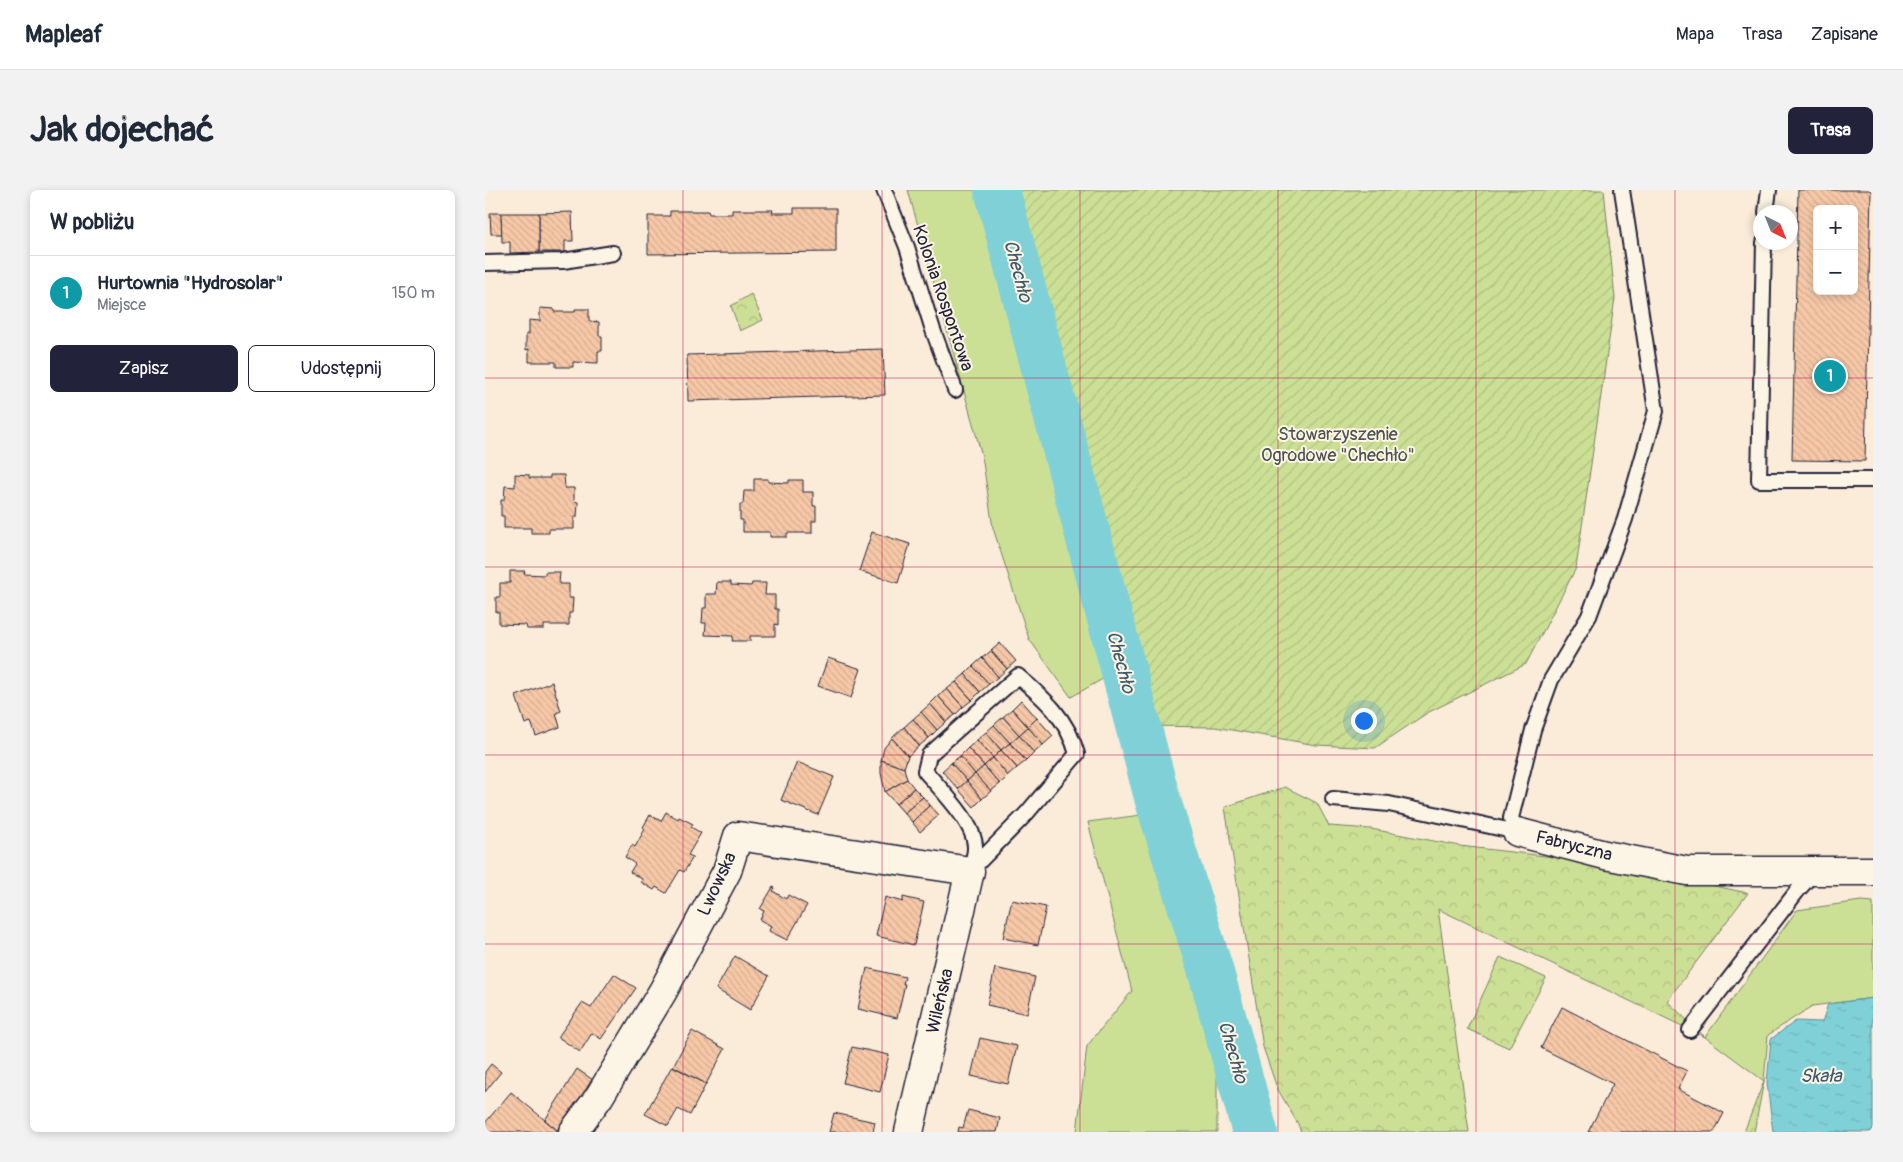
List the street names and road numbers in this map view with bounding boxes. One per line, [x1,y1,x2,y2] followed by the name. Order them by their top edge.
[907,222,979,374] street label: Kolonia Rospontowa
[1533,825,1615,867] street label: Fabryczna
[692,848,742,920] street label: Lwowska
[921,966,959,1036] street label: Wileńska

